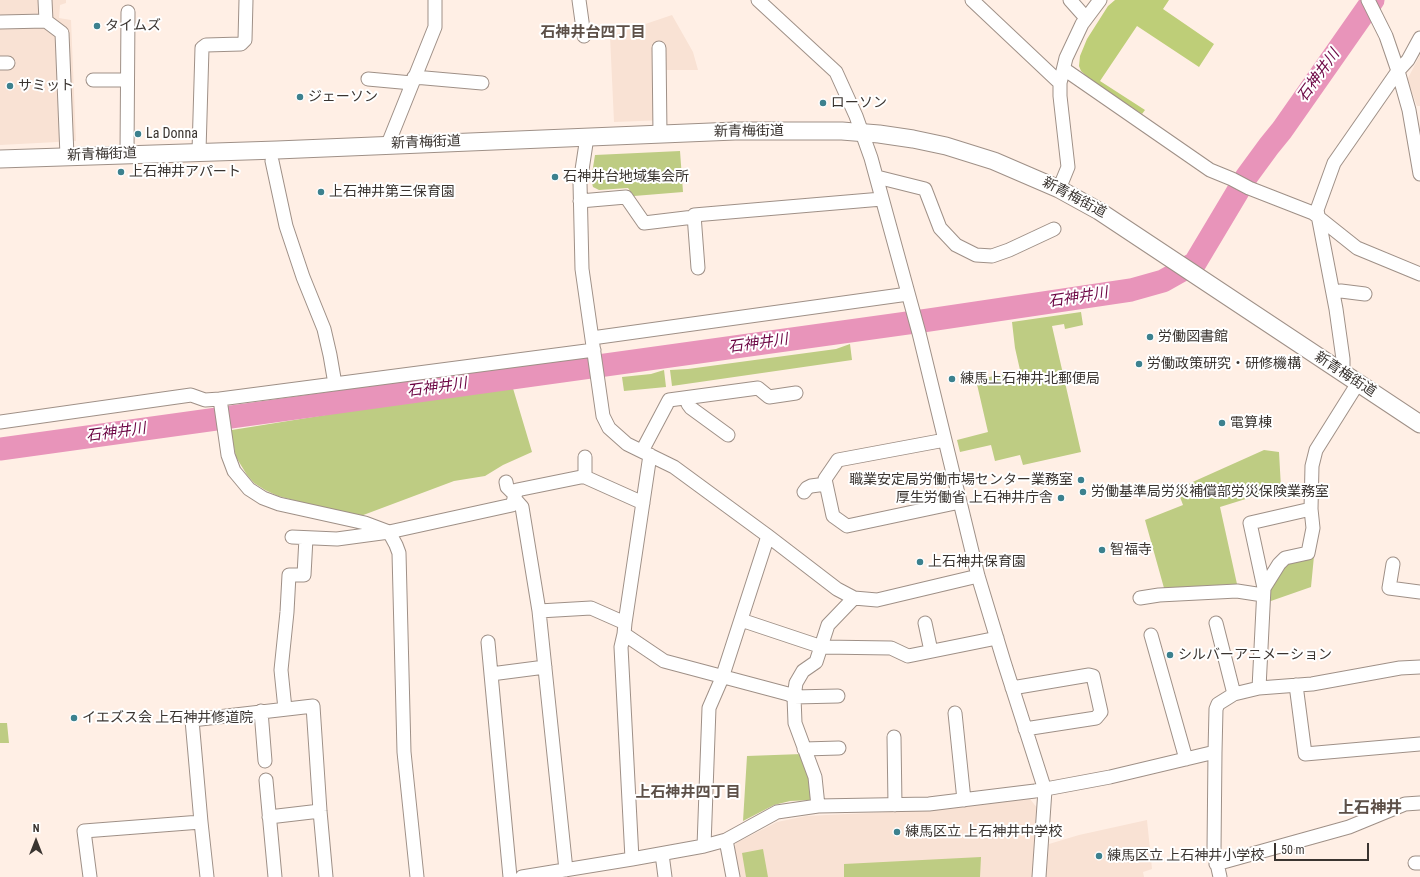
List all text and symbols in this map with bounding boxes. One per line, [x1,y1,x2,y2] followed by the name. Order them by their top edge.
[105,18,161,34] place label: タイムズ
[92,21,102,31] marker: タイムズ
[541,24,645,42] district label: 石神井台四丁目
[1294,46,1344,106] water label: 石神井川
[18,78,74,94] place label: サミット
[5,81,15,91] marker: サミット
[308,89,378,105] place label: ジェーソン
[295,92,305,102] marker: ジェーソン
[831,95,887,111] place label: ローソン
[818,98,828,108] marker: ローソン
[714,123,784,141] street label: 新青梅街道
[146,126,198,142] place label: La Donna
[133,129,143,139] marker: La Donna
[391,133,461,153] street label: 新青梅街道
[67,145,137,165] street label: 新青梅街道
[129,164,241,180] place label: 上石神井アパート
[116,167,126,177] marker: 上石神井アパート
[563,169,689,185] place label: 石神井台地域集会所
[550,172,560,182] marker: 石神井台地域集会所
[1039,174,1109,222] street label: 新青梅街道
[329,184,455,200] place label: 上石神井第三保育園
[316,187,326,197] marker: 上石神井第三保育園
[1047,284,1109,312] water label: 石神井川
[1158,329,1228,345] place label: 労働図書館
[727,331,789,357] water label: 石神井川
[1145,332,1155,342] marker: 労働図書館
[1311,349,1379,401] street label: 新青梅街道
[1147,356,1301,372] place label: 労働政策研究・研修機構
[1134,359,1144,369] marker: 労働政策研究・研修機構
[960,371,1100,387] place label: 練馬上石神井北郵便局
[947,374,957,384] marker: 練馬上石神井北郵便局
[406,375,468,401] water label: 石神井川
[1230,415,1272,431] place label: 電算棟
[1217,418,1227,428] marker: 電算棟
[85,420,147,446] water label: 石神井川
[849,472,1073,488] place label: 職業安定局労働市場センター業務室
[1076,475,1086,485] marker: 職業安定局労働市場センター業務室
[1091,484,1329,500] place label: 労働基準局労災補償部労災保険業務室
[1078,487,1088,497] marker: 労働基準局労災補償部労災保険業務室
[896,490,1053,506] place label: 厚生労働省 上石神井庁舎
[1056,493,1066,503] marker: 厚生労働省 上石神井庁舎
[1110,542,1152,558] place label: 智福寺
[1097,545,1107,555] marker: 智福寺
[928,554,1026,570] place label: 上石神井保育園
[915,557,925,567] marker: 上石神井保育園
[1178,647,1332,663] place label: シルバーアニメーション
[1165,650,1175,660] marker: シルバーアニメーション
[82,710,253,726] place label: イエズス会 上石神井修道院
[69,713,79,723] marker: イエズス会 上石神井修道院
[636,784,740,802] district label: 上石神井四丁目
[1338,799,1402,819] district label: 上石神井
[16,821,56,861] north arrow
[33,822,39,835] text: N
[905,824,1062,840] place label: 練馬区立 上石神井中学校
[892,827,902,837] marker: 練馬区立 上石神井中学校
[1276,835,1371,861] scale bar
[1281,843,1305,857] text: 50 m
[1107,848,1264,864] place label: 練馬区立 上石神井小学校
[1094,851,1104,861] marker: 練馬区立 上石神井小学校

